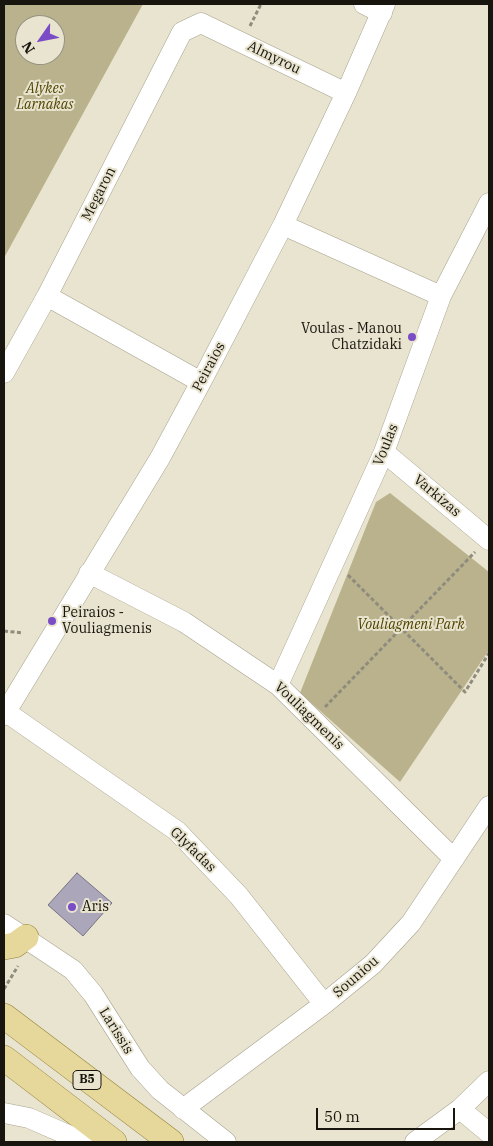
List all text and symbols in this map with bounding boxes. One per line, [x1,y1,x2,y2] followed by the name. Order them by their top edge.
[15,15,65,65] north arrow
[18,38,39,57] text: N
[245,38,303,78] street label: Almyrou
[16,81,74,114] park label: Alykes Larnakas
[78,164,120,224] street label: Megaron
[301,321,402,354] place label: Voulas - Manou Chatzidaki
[406,331,418,343] marker: Voulas - Manou Chatzidaki
[189,339,229,395] street label: Peiraios
[370,422,402,468] street label: Voulas
[410,471,464,521] street label: Varkizas
[62,605,152,638] place label: Peiraios - Vouliagmenis
[46,615,58,627] marker: Peiraios - Vouliagmenis
[357,617,465,633] park label: Vouliagmeni Park
[271,679,347,753] street label: Vouliagmenis
[167,824,219,876] street label: Glyfadas
[82,899,109,915] place label: Aris
[66,901,78,913] marker: Aris
[330,953,382,1001] street label: Souniou
[95,1005,137,1057] street label: Larissis
[73,1070,101,1090] road number: B5
[318,1098,457,1130] scale bar
[324,1107,360,1126] text: 50 m

